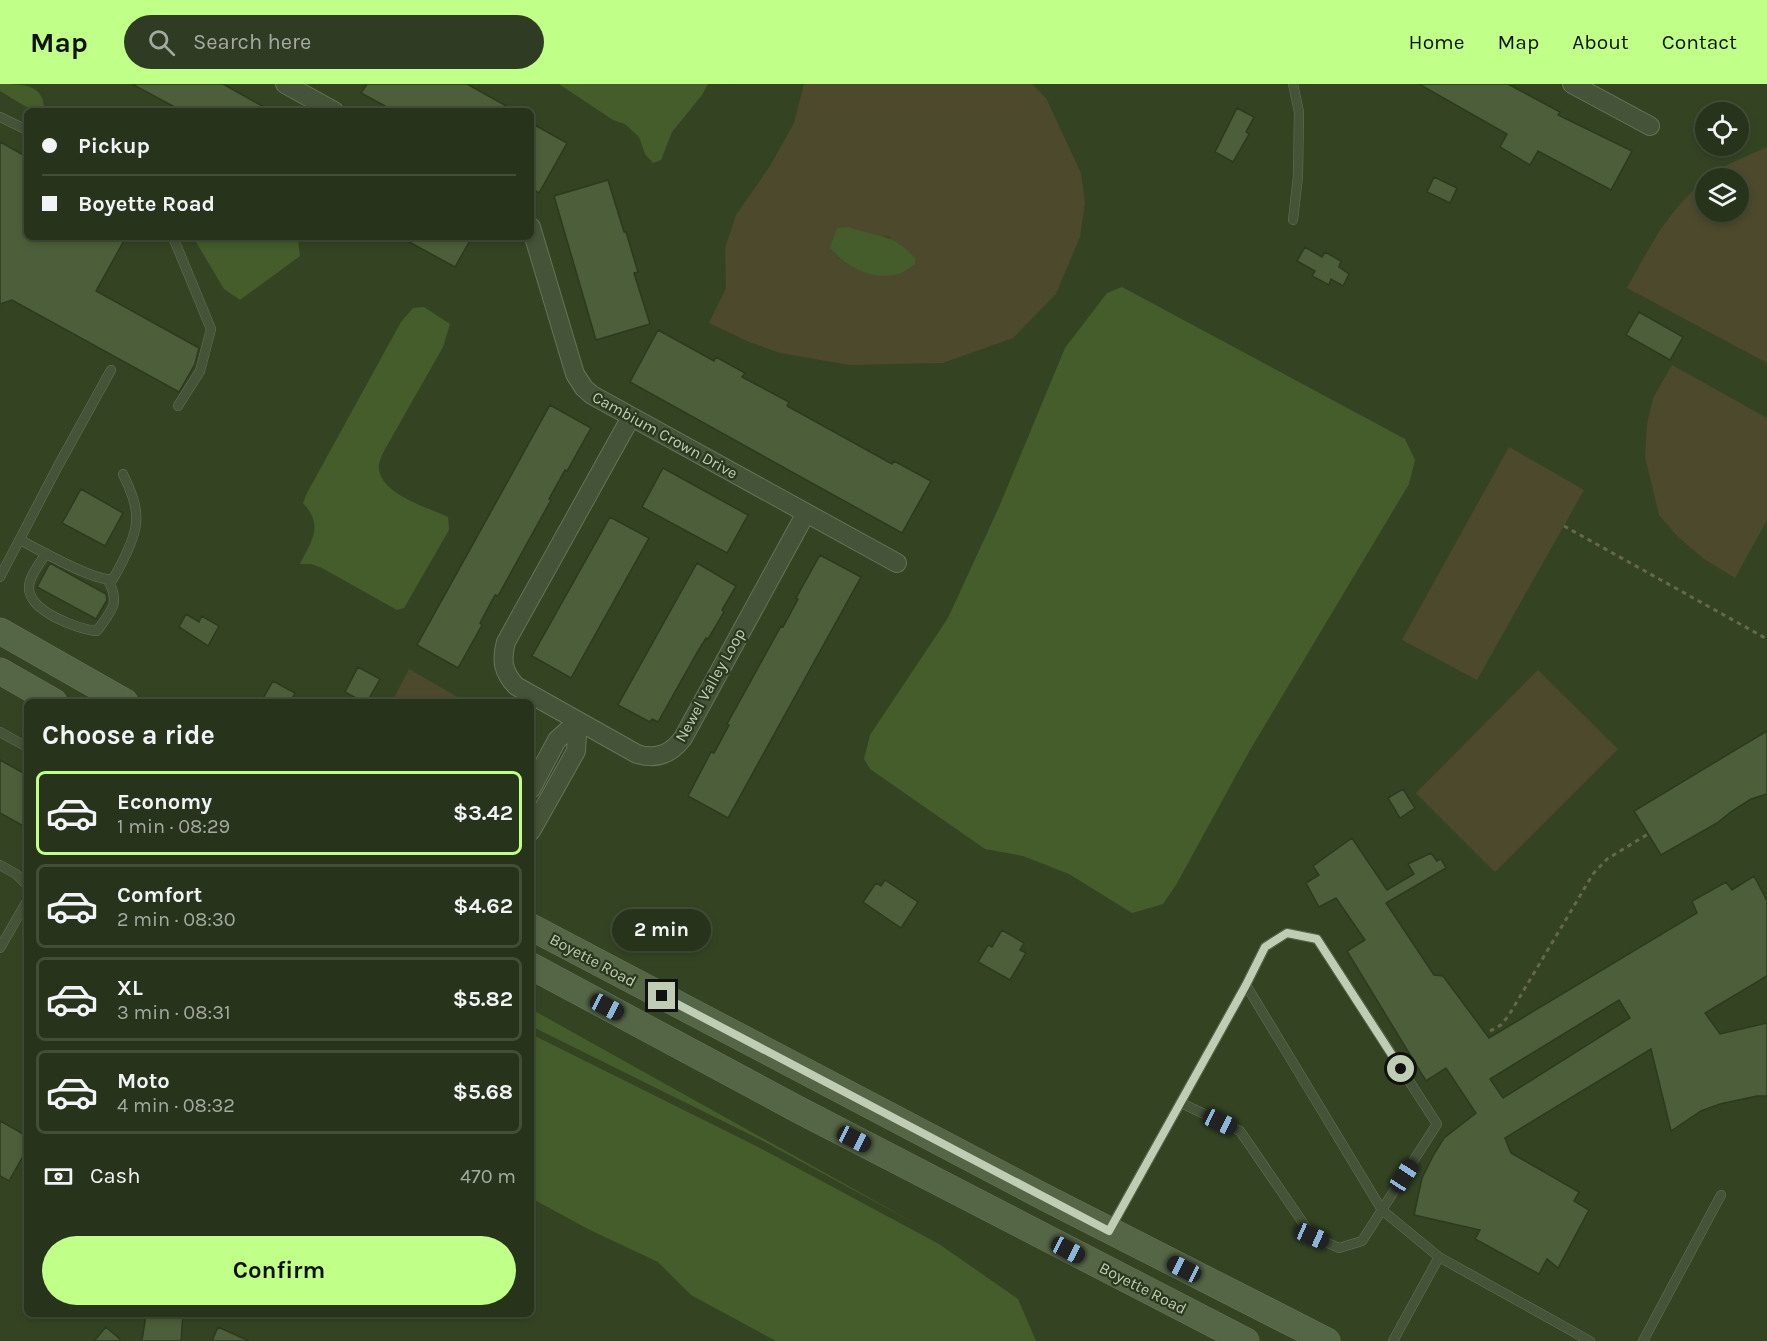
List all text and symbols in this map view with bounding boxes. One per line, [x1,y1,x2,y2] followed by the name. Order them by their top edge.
[124,15,544,69] search box
[30,26,88,59] text: Map
[145,26,178,59] icon: search
[193,29,311,55] text: Search here
[1409,30,1465,54] text: Home
[1498,30,1539,54] text: Map
[1572,30,1629,54] text: About
[1662,30,1737,54] text: Contact
[1695,102,1749,222] map controls
[1695,102,1749,156] button: locate
[78,133,150,159] text: Pickup
[1695,168,1749,222] button: layers
[78,191,215,217] text: Boyette Road
[589,387,741,483] street label: Cambium Crown Drive
[671,625,749,745] street label: Newel Valley Loop
[42,719,215,751] text: Choose a ride
[45,786,99,840] icon: car
[117,789,212,815] text: Economy
[453,800,513,826] text: $3.42
[117,815,230,838] text: 1 min · 08:29
[45,879,99,933] icon: car
[117,882,202,908] text: Comfort
[453,893,513,919] text: $4.62
[117,908,236,931] text: 2 min · 08:30
[612,909,712,951] callout: 2 min
[634,918,689,941] text: 2 min
[546,929,640,991] street label: Boyette Road
[45,972,99,1026] icon: car
[117,975,143,1001] text: XL
[648,982,675,1009] route end
[453,986,513,1012] text: $5.82
[587,991,627,1023] car
[117,1001,231,1024] text: 3 min · 08:31
[1387,1055,1414,1082] route start
[45,1065,99,1119] icon: car
[117,1068,170,1094] text: Moto
[453,1079,513,1105] text: $5.68
[117,1094,235,1117] text: 4 min · 08:32
[1200,1106,1240,1138] car
[834,1123,874,1155] car
[1387,1156,1421,1196] car
[42,1160,75,1193] icon: cash
[90,1163,140,1189] text: Cash
[460,1165,516,1188] text: 470 m
[1292,1220,1332,1252] car
[1048,1234,1088,1266] car
[42,1236,516,1305] button: Confirm
[1164,1253,1204,1285] car
[1096,1258,1190,1318] street label: Boyette Road

